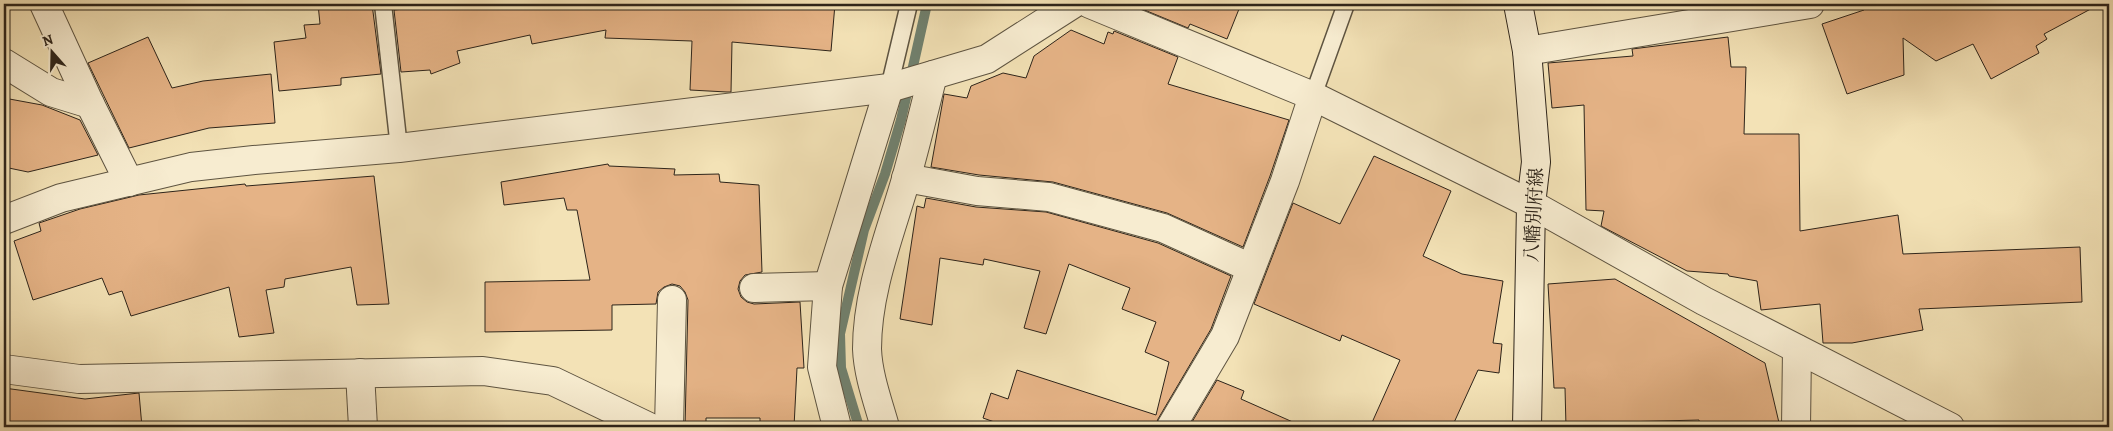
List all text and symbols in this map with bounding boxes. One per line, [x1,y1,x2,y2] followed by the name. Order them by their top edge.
[28,28,78,78] north arrow
[40,30,56,51] text: N
[1519,167,1549,263] street label: 八幡別府線

